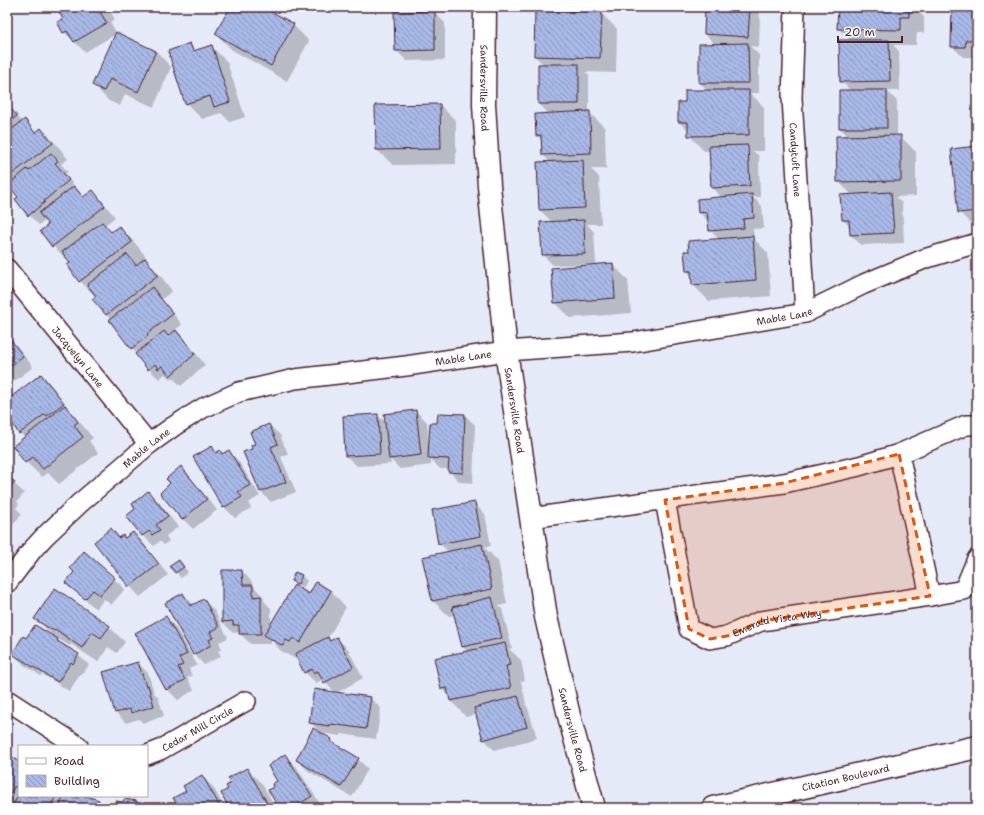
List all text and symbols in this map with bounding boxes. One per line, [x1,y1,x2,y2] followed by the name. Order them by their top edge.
[838,18,902,44] scale bar
[844,24,875,40] text: 20 m
[477,45,492,132] street label: Sandersville Road
[787,122,805,198] street label: Candytuft Lane
[755,304,815,328] street label: Mable Lane
[49,323,107,390] street label: Jacquelyn Lane
[434,347,493,368] street label: Mable Lane
[502,366,528,455] street label: Sandersville Road
[120,424,173,470] street label: Mable Lane
[730,606,823,639] street label: Emerald Vista Way
[556,686,591,774] street label: Sandersville Road
[159,703,236,754] street label: Cedar Mill Circle
[18,745,148,797] legend
[54,753,85,769] text: Road
[800,761,891,794] street label: Citation Boulevard
[54,773,100,789] text: Building

